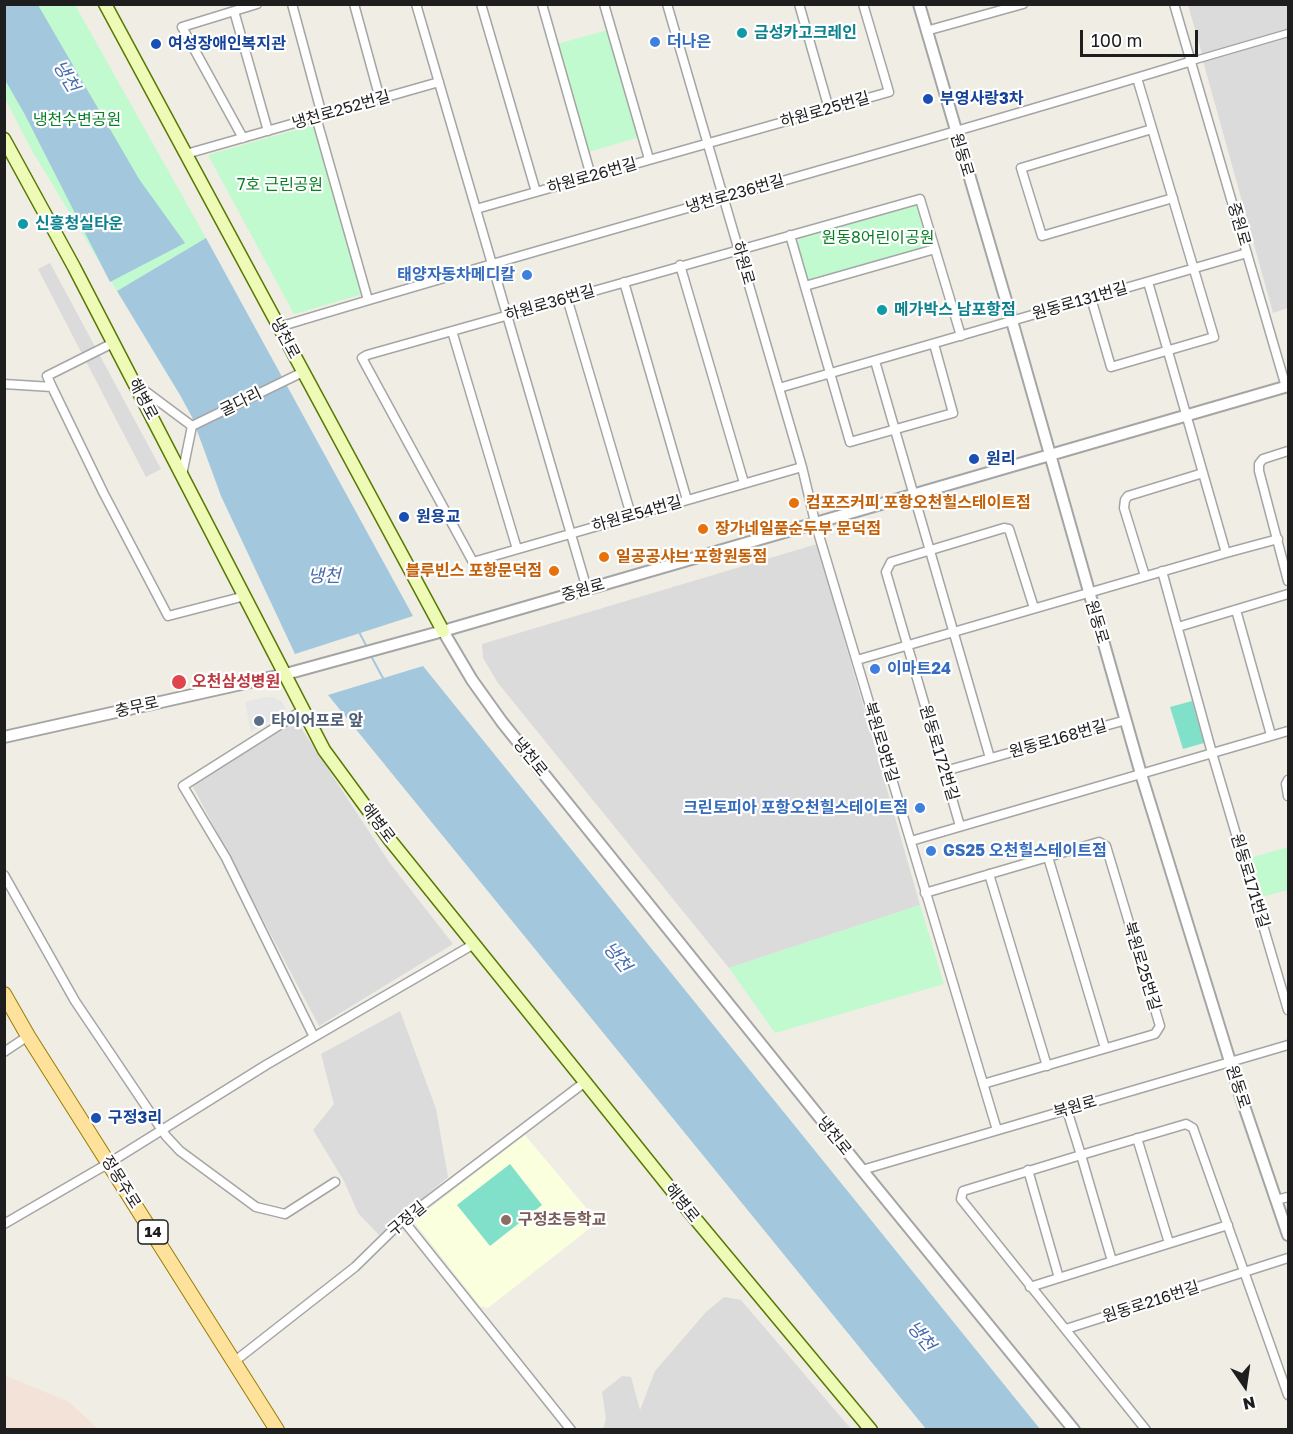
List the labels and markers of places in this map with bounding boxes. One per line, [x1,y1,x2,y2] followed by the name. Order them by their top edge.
[754,23,857,43] place label: 금성카고크레인
[735,26,749,40] marker: 금성카고크레인
[667,32,711,52] place label: 더나은
[168,34,286,54] place label: 여성장애인복지관
[648,35,662,49] marker: 더나은
[149,37,163,51] marker: 여성장애인복지관
[940,89,1023,109] place label: 부영사랑3차
[921,92,935,106] marker: 부영사랑3차
[35,214,123,234] place label: 신흥청실타운
[16,217,30,231] marker: 신흥청실타운
[397,265,515,285] place label: 태양자동차메디칼
[520,268,534,282] marker: 태양자동차메디칼
[894,300,1016,320] place label: 메가박스 남포항점
[875,303,889,317] marker: 메가박스 남포항점
[986,449,1015,469] place label: 원리
[967,452,981,466] marker: 원리
[806,493,1031,513] place label: 컴포즈커피 포항오천힐스테이트점
[787,496,801,510] marker: 컴포즈커피 포항오천힐스테이트점
[416,507,460,527] place label: 원용교
[397,510,411,524] marker: 원용교
[715,519,881,539] place label: 장가네일품순두부 문덕점
[696,522,710,536] marker: 장가네일품순두부 문덕점
[616,547,767,567] place label: 일공공샤브 포항원동점
[597,550,611,564] marker: 일공공샤브 포항원동점
[406,561,542,581] place label: 블루빈스 포항문덕점
[547,564,561,578] marker: 블루빈스 포항문덕점
[887,659,951,679] place label: 이마트24
[868,662,882,676] marker: 이마트24
[192,672,280,692] place label: 오천삼성병원
[170,673,188,691] marker: 오천삼성병원
[271,711,363,731] place label: 타이어프로 앞
[252,714,266,728] marker: 타이어프로 앞
[683,798,908,818] place label: 크린토피아 포항오천힐스테이트점
[913,801,927,815] marker: 크린토피아 포항오천힐스테이트점
[943,841,1107,861] place label: GS25 오천힐스테이트점
[924,844,938,858] marker: GS25 오천힐스테이트점
[108,1108,162,1128] place label: 구정3리
[89,1111,103,1125] marker: 구정3리
[518,1210,606,1230] place label: 구정초등학교
[499,1213,513,1227] marker: 구정초등학교

